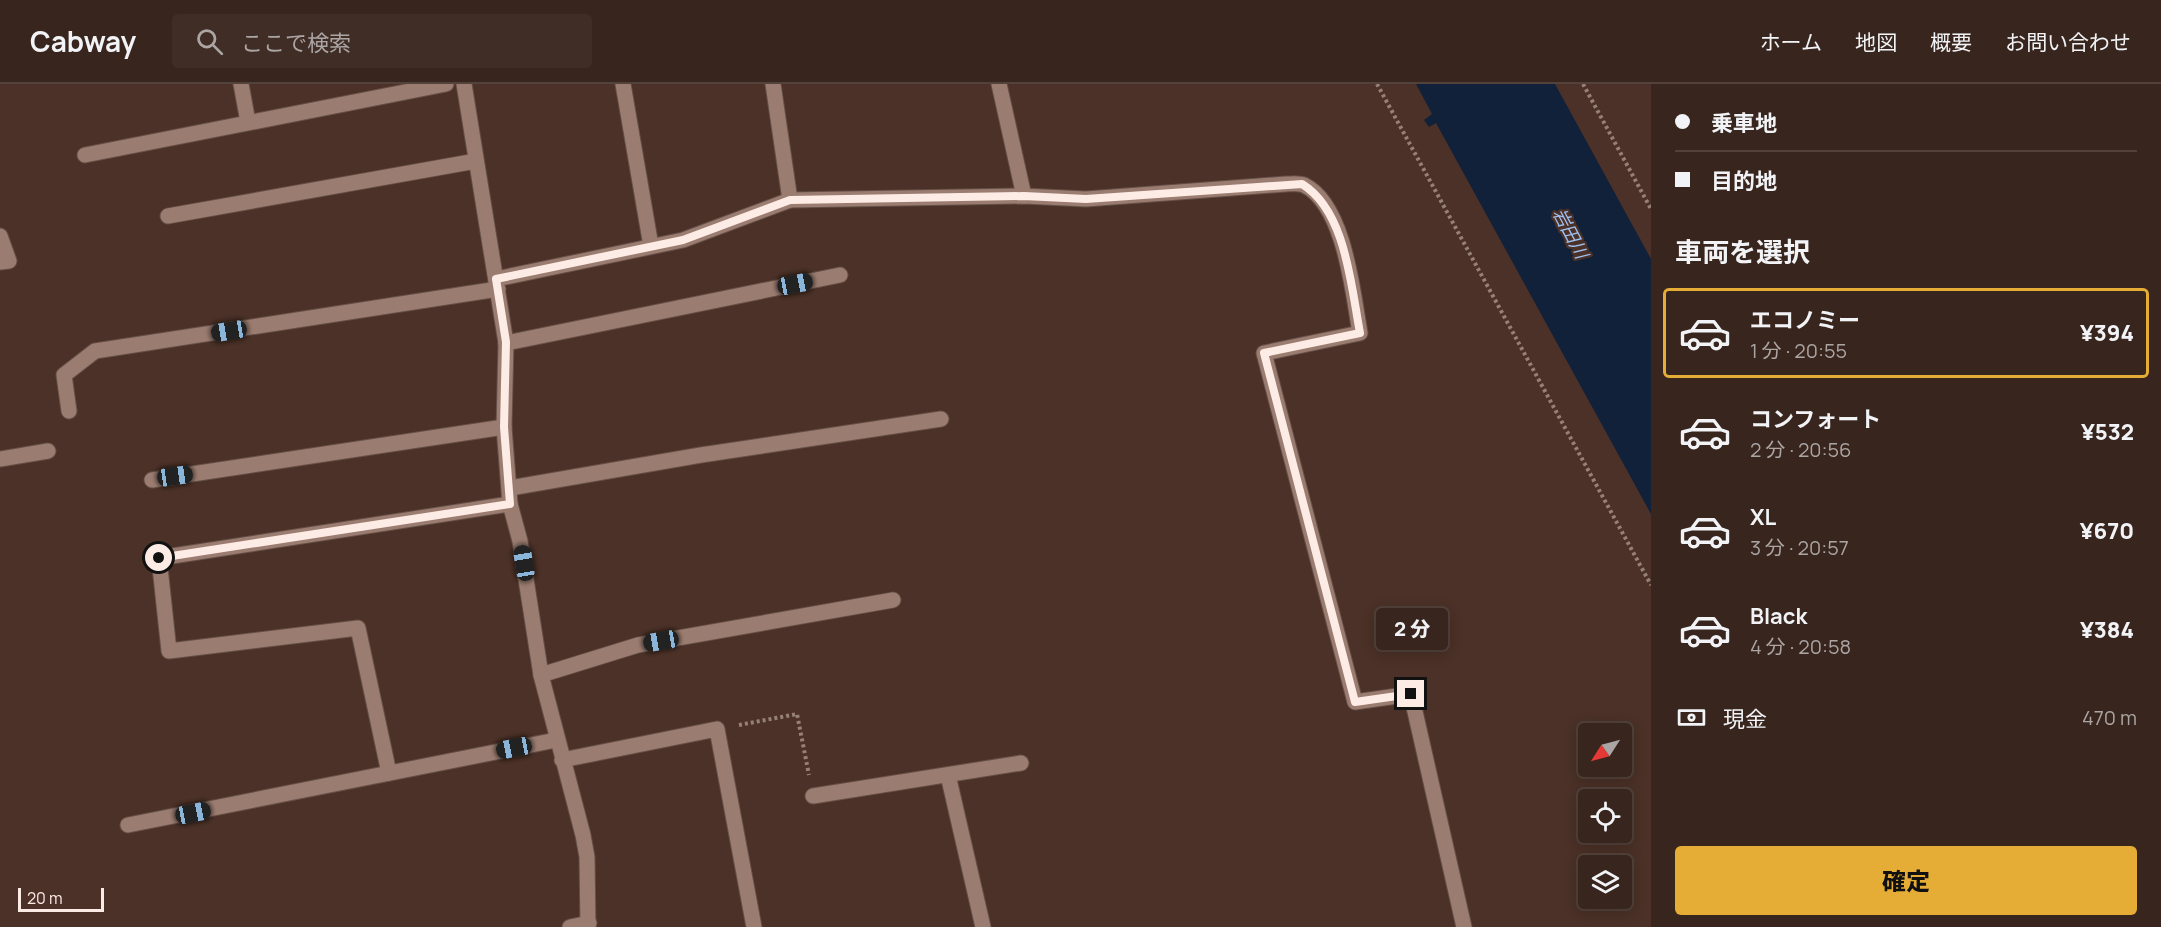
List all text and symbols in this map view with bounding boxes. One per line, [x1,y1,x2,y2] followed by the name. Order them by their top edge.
[172,14,592,68] search box
[30,22,136,60] text: Cabway
[193,25,226,58] icon: search
[241,28,351,58] text: ここで検索
[1760,28,1822,56] text: ホーム
[1855,28,1897,56] text: 地図
[1930,28,1972,56] text: 概要
[2005,28,2131,56] text: お問い合わせ
[1711,108,1777,138] text: 乗車地
[1711,166,1777,196] text: 目的地
[1548,204,1595,264] water label: 岩田川
[1675,233,1810,270] text: 車両を選択
[776,272,814,296] car
[1750,305,1860,335] text: エコノミー
[1678,306,1732,360] icon: car
[2080,318,2134,348] text: ¥394
[210,319,248,343] car
[1750,337,1847,364] text: 1 分 · 20:55
[1750,404,1881,434] text: コンフォート
[1678,405,1732,459] icon: car
[2081,417,2134,447] text: ¥532
[1750,436,1851,463] text: 2 分 · 20:56
[156,465,194,487] car
[1750,502,1776,532] text: XL
[1678,504,1732,558] icon: car
[2080,516,2134,546] text: ¥670
[1750,534,1849,561] text: 3 分 · 20:57
[145,544,172,571] route start
[512,544,536,582] car
[1750,601,1807,631] text: Black
[1678,603,1732,657] icon: car
[1375,607,1447,649] callout: 2 分
[1394,615,1430,642] text: 2 分
[2080,615,2134,645] text: ¥384
[642,629,680,653] car
[1750,633,1851,660] text: 4 分 · 20:58
[1397,680,1424,707] route end
[1675,701,1708,734] icon: cash
[1723,704,1767,734] text: 現金
[2082,704,2137,731] text: 470 m
[1578,723,1632,777] north arrow
[1578,723,1632,909] map controls
[495,736,533,760] car
[1578,789,1632,843] button: locate
[174,801,212,825] car
[1675,846,2137,915] button: 確定
[1578,855,1632,909] button: layers
[18,885,104,912] scale bar
[27,887,63,909] text: 20 m

